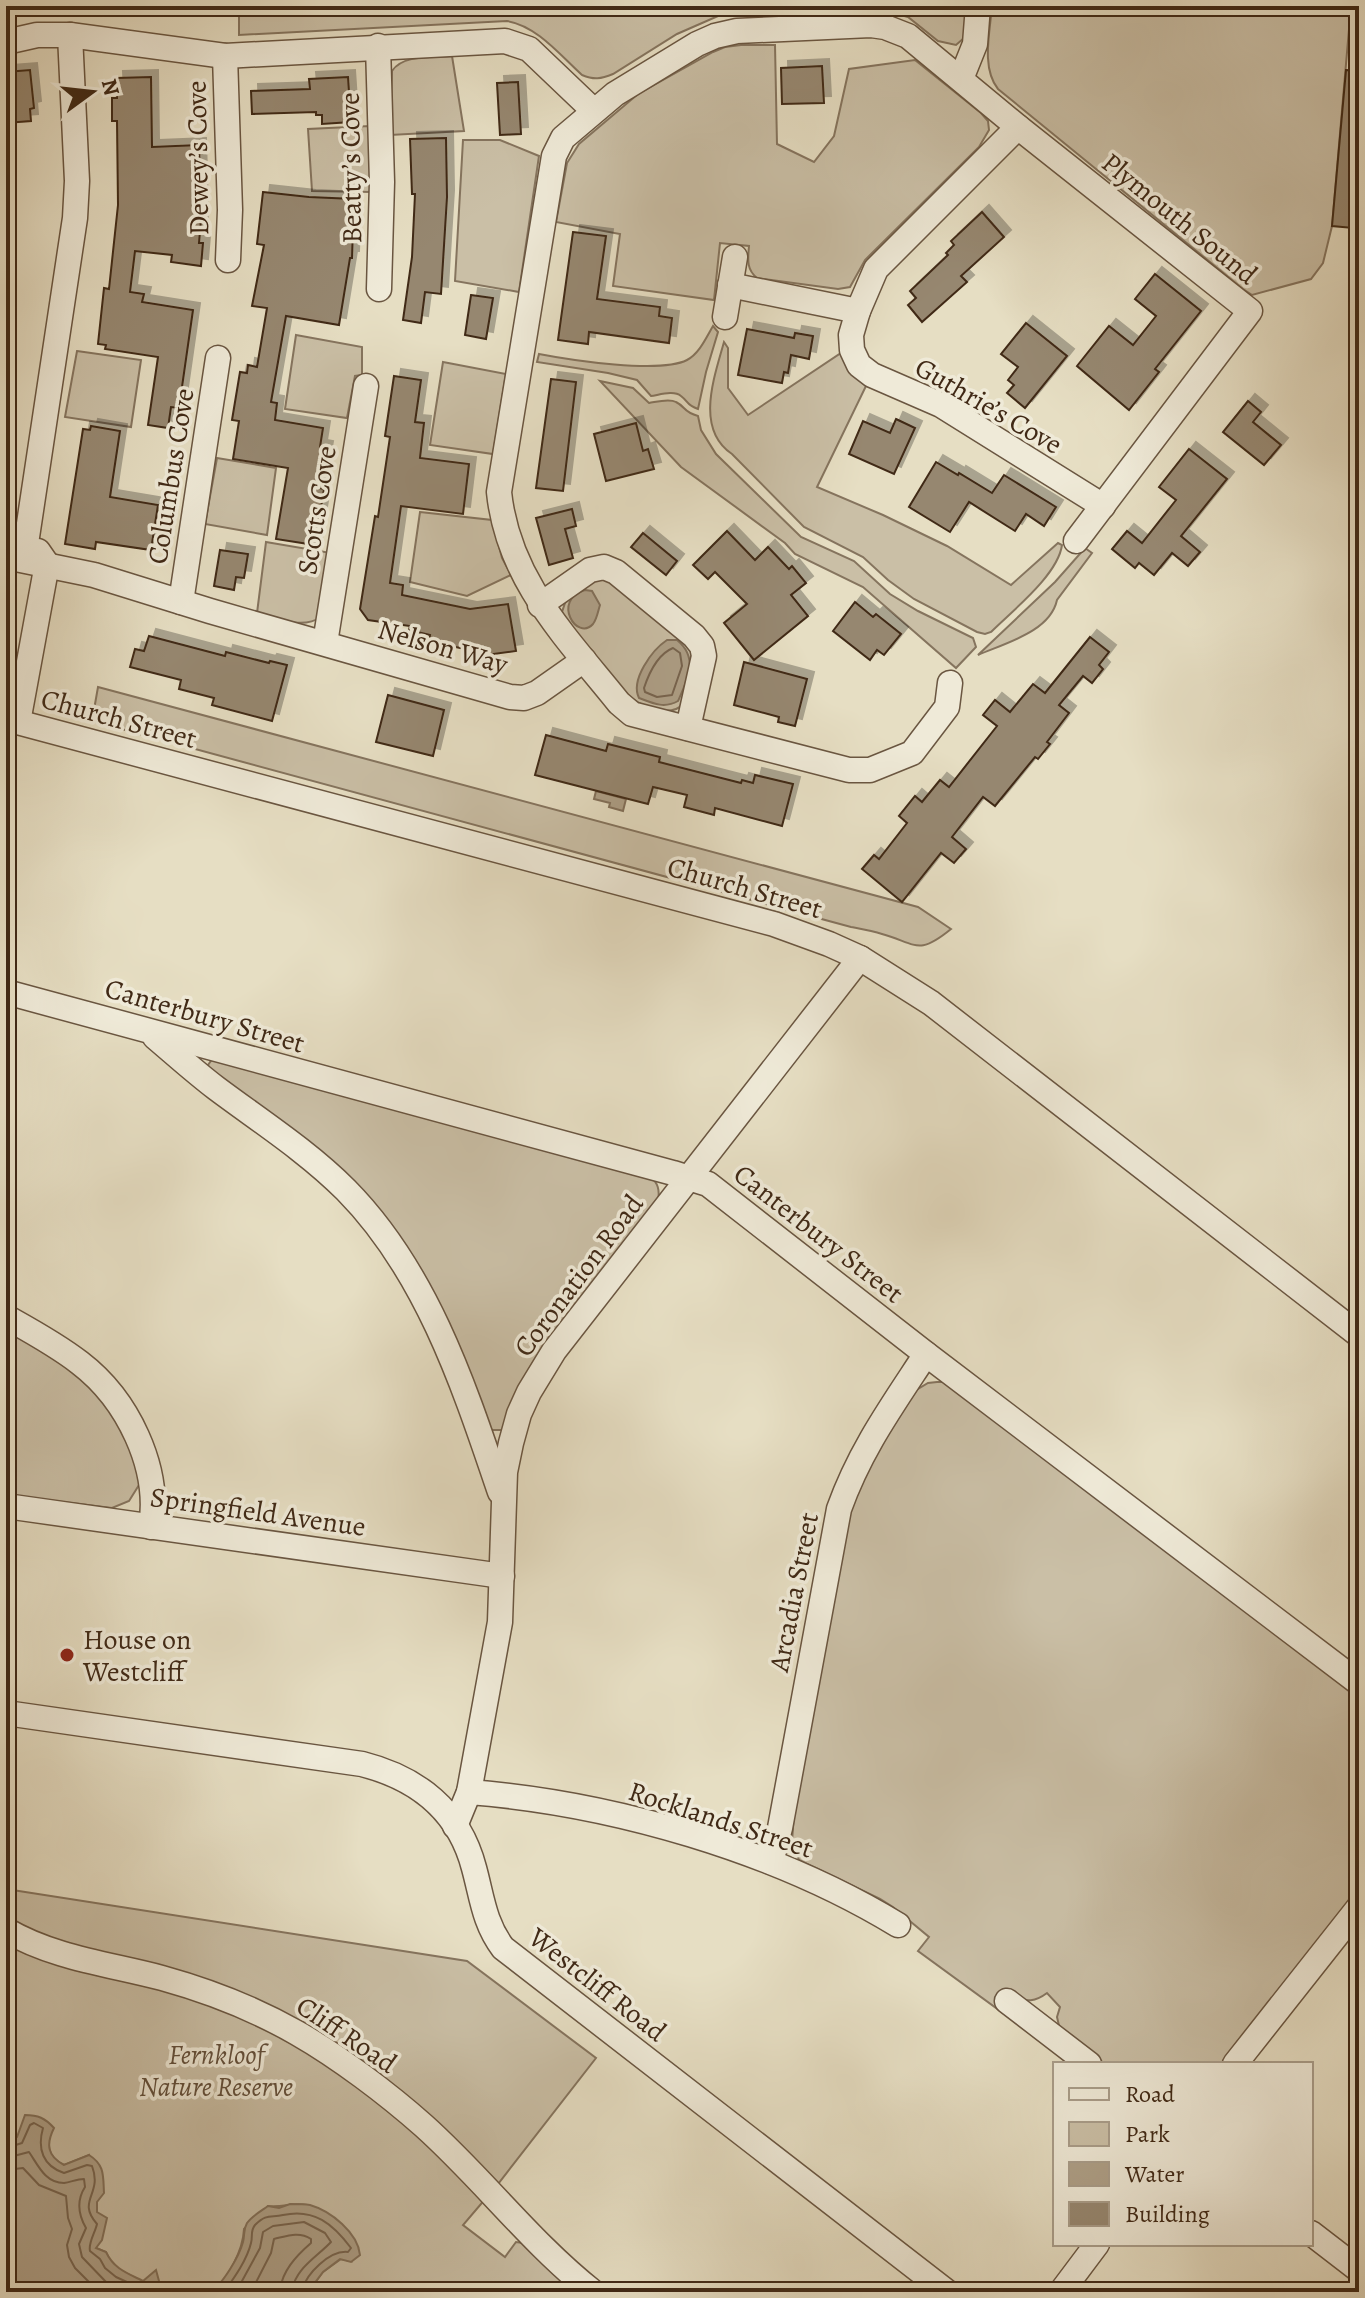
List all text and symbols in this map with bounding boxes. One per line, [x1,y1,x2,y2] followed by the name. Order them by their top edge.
[52,52,132,132] north arrow
[94,75,127,99] text: N
[178,80,218,236] street label: Dewey’s Cove
[331,92,371,244] street label: Beatty’s Cove
[1093,144,1266,294] street label: Plymouth Sound
[908,348,1069,463] street label: Guthrie’s Cove
[138,386,204,567] street label: Columbus Cove
[288,443,346,577] street label: Scotts Cove
[373,610,513,684] street label: Nelson Way
[37,680,201,758] street label: Church Street
[663,848,827,928] street label: Church Street
[101,969,309,1063] street label: Canterbury Street
[726,1155,911,1312] street label: Canterbury Street
[505,1186,653,1364] street label: Coronation Road
[148,1478,368,1546] street label: Springfield Avenue
[760,1509,828,1676] street label: Arcadia Street
[82,1621,191,1691] place label: House on Westcliff
[58,1646,76,1664] marker: House on Westcliff
[624,1772,818,1868] street label: Rocklands Street
[520,1918,675,2051] street label: Westcliff Road
[289,1987,405,2083] street label: Cliff Road
[139,2036,293,2106] park label: Fernkloof Nature Reserve
[1053,2062,1313,2246] legend
[1125,2078,1175,2110] text: Road
[1125,2118,1170,2150] text: Park
[1124,2158,1185,2190] text: Water
[1125,2198,1210,2230] text: Building

